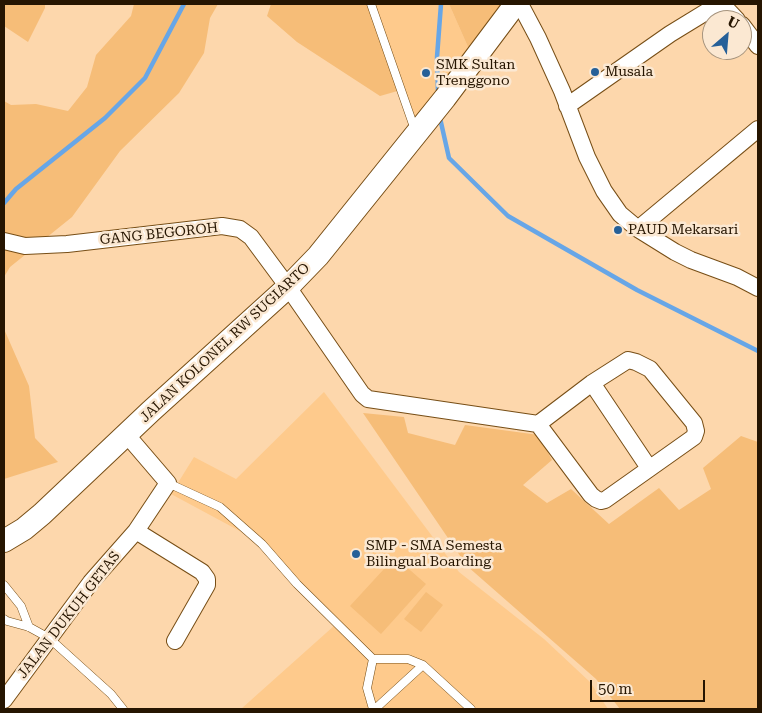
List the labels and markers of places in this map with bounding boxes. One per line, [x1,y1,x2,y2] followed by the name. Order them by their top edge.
[436,57,515,90] place label: SMK Sultan Trenggono
[605,64,653,80] place label: Musala
[589,66,601,78] marker: Musala
[420,67,432,79] marker: SMK Sultan Trenggono
[628,222,738,238] place label: PAUD Mekarsari
[612,224,624,236] marker: PAUD Mekarsari
[366,538,502,570] place label: SMP - SMA Semesta Bilingual Boarding
[350,548,362,560] marker: SMP - SMA Semesta Bilingual Boarding

